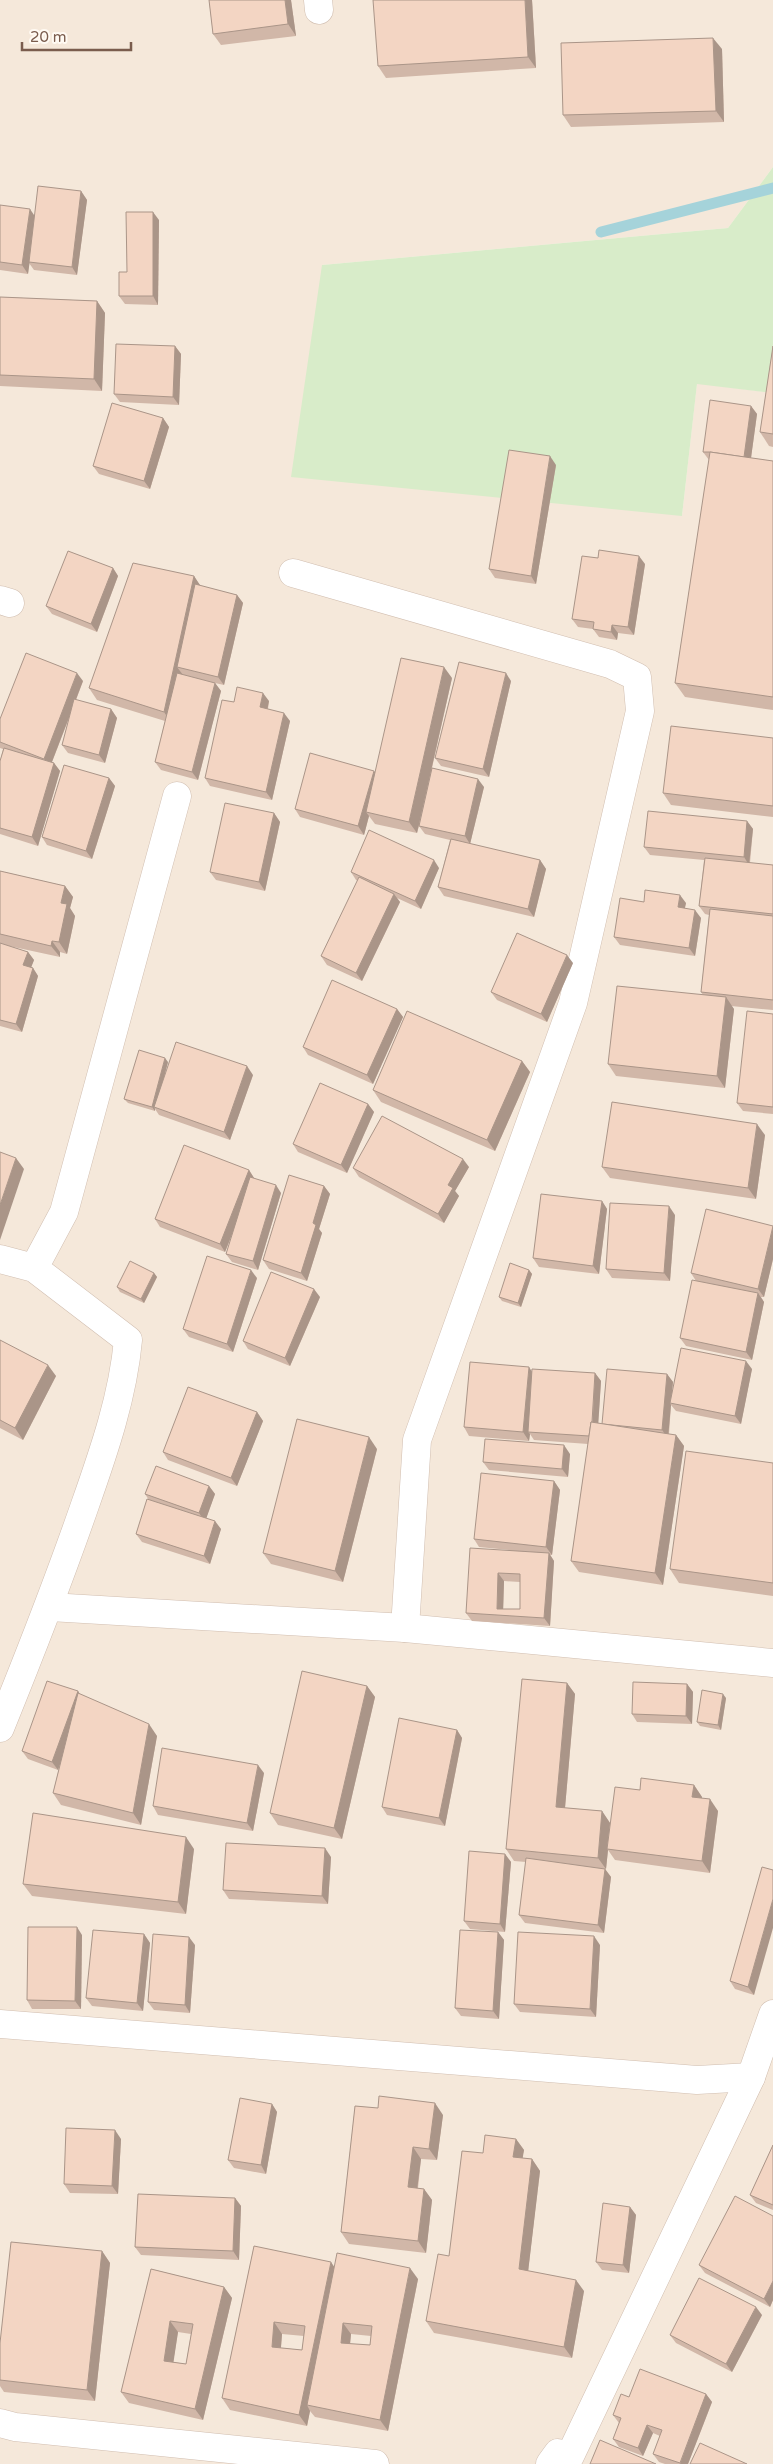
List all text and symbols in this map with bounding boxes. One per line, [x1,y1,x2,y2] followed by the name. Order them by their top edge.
[22,20,131,52] scale bar
[30,28,67,46] text: 20 m

